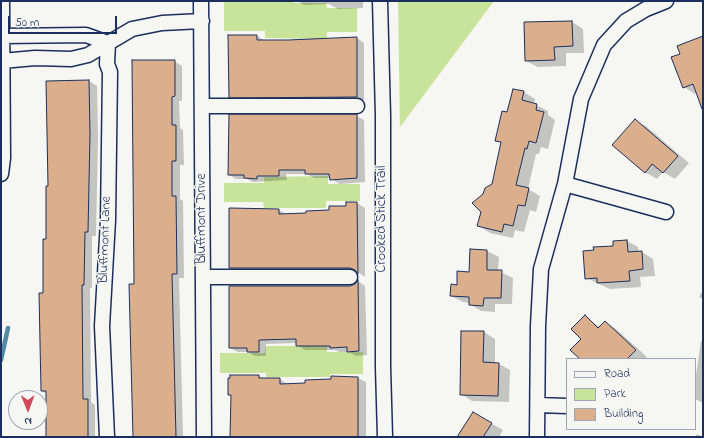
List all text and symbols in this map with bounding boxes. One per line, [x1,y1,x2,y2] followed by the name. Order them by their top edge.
[10,8,119,34] scale bar
[15,14,39,32] text: 50 m
[375,166,391,272] street label: Crooked Stick Trail
[195,173,211,265] street label: Bluffmont Drive
[96,196,116,284] street label: Bluffmont Lane
[566,358,696,430] legend
[604,365,630,383] text: Road
[604,385,626,403] text: Park
[8,390,48,430] north arrow
[604,405,643,423] text: Building
[24,413,32,429] text: N

